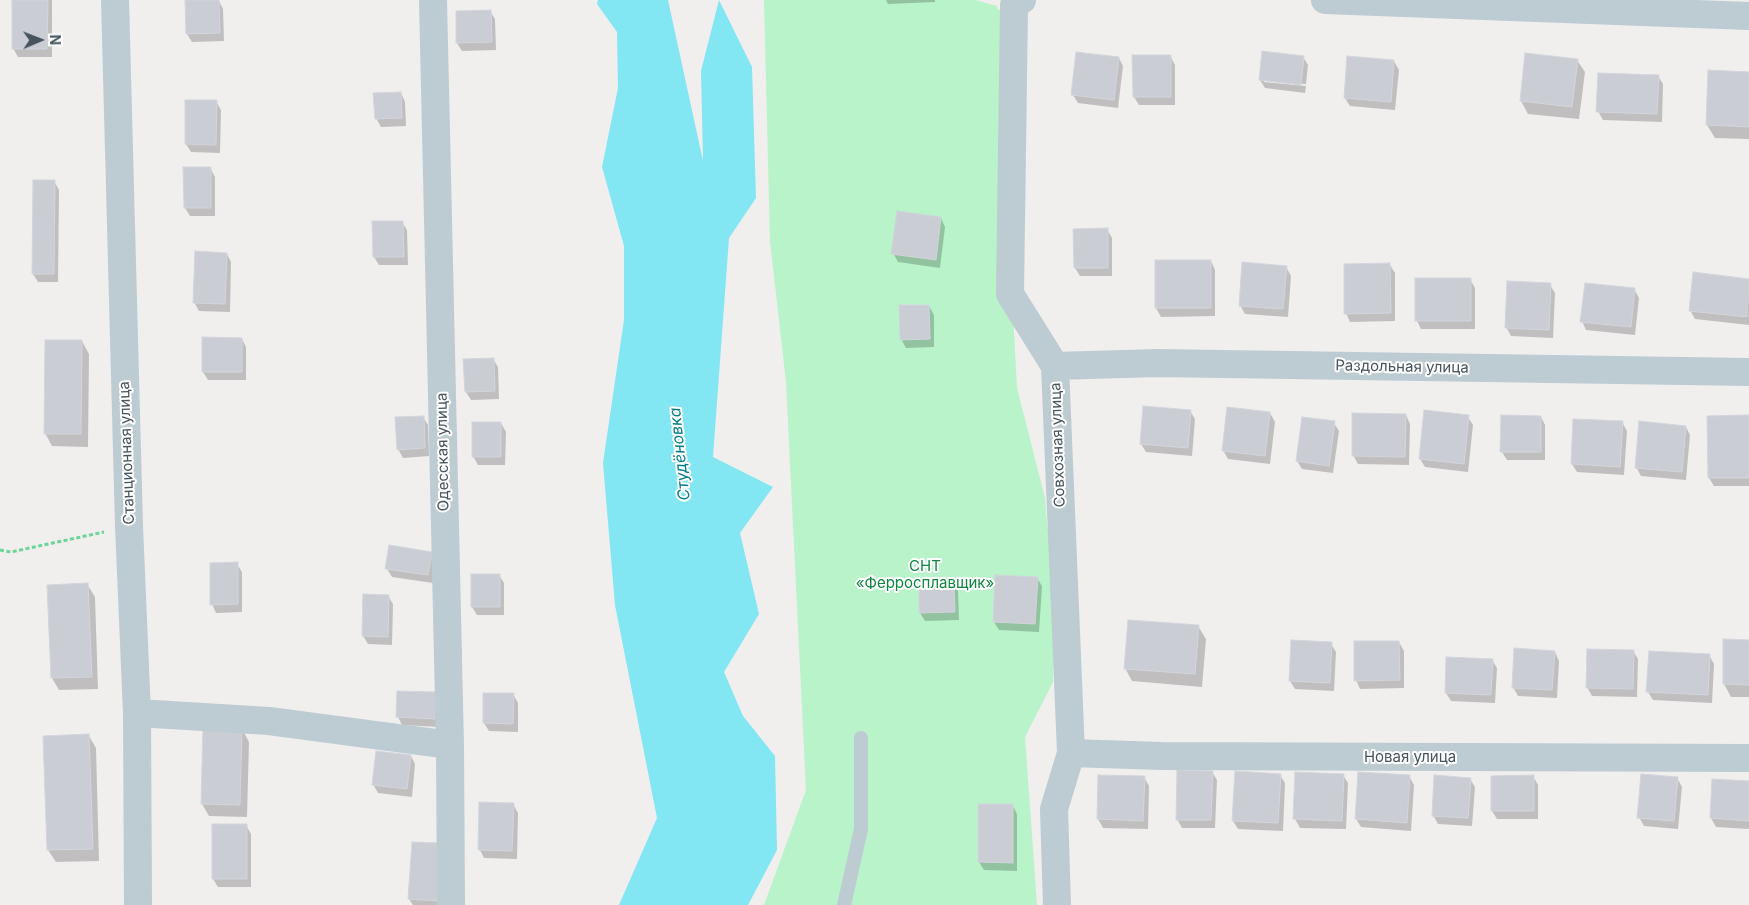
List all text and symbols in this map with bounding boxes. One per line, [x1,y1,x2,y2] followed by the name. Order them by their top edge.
[15,15,65,65] north arrow
[47,34,64,45] text: N
[1335,357,1469,377] street label: Раздольная улица
[116,381,138,525] street label: Станционная улица
[1047,382,1069,508] street label: Совхозная улица
[433,393,453,511] street label: Одесская улица
[666,406,694,502] water label: Студёновка
[856,557,994,592] park label: СНТ «Ферросплавщик»
[1364,748,1456,766] street label: Новая улица

